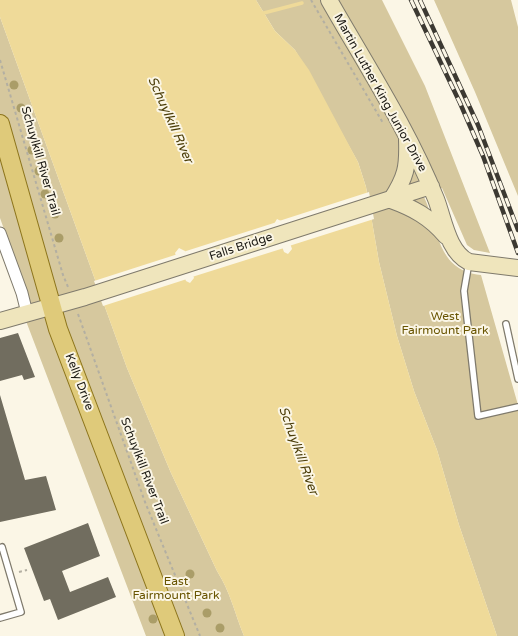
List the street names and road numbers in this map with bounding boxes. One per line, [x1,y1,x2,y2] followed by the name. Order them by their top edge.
[330,12,430,174] street label: Martin Luther King Junior Drive
[18,105,62,217] street label: Schuylkill River Trail
[208,230,274,264] street label: Falls Bridge
[62,351,96,413] street label: Kelly Drive
[117,416,171,526] street label: Schuylkill River Trail

